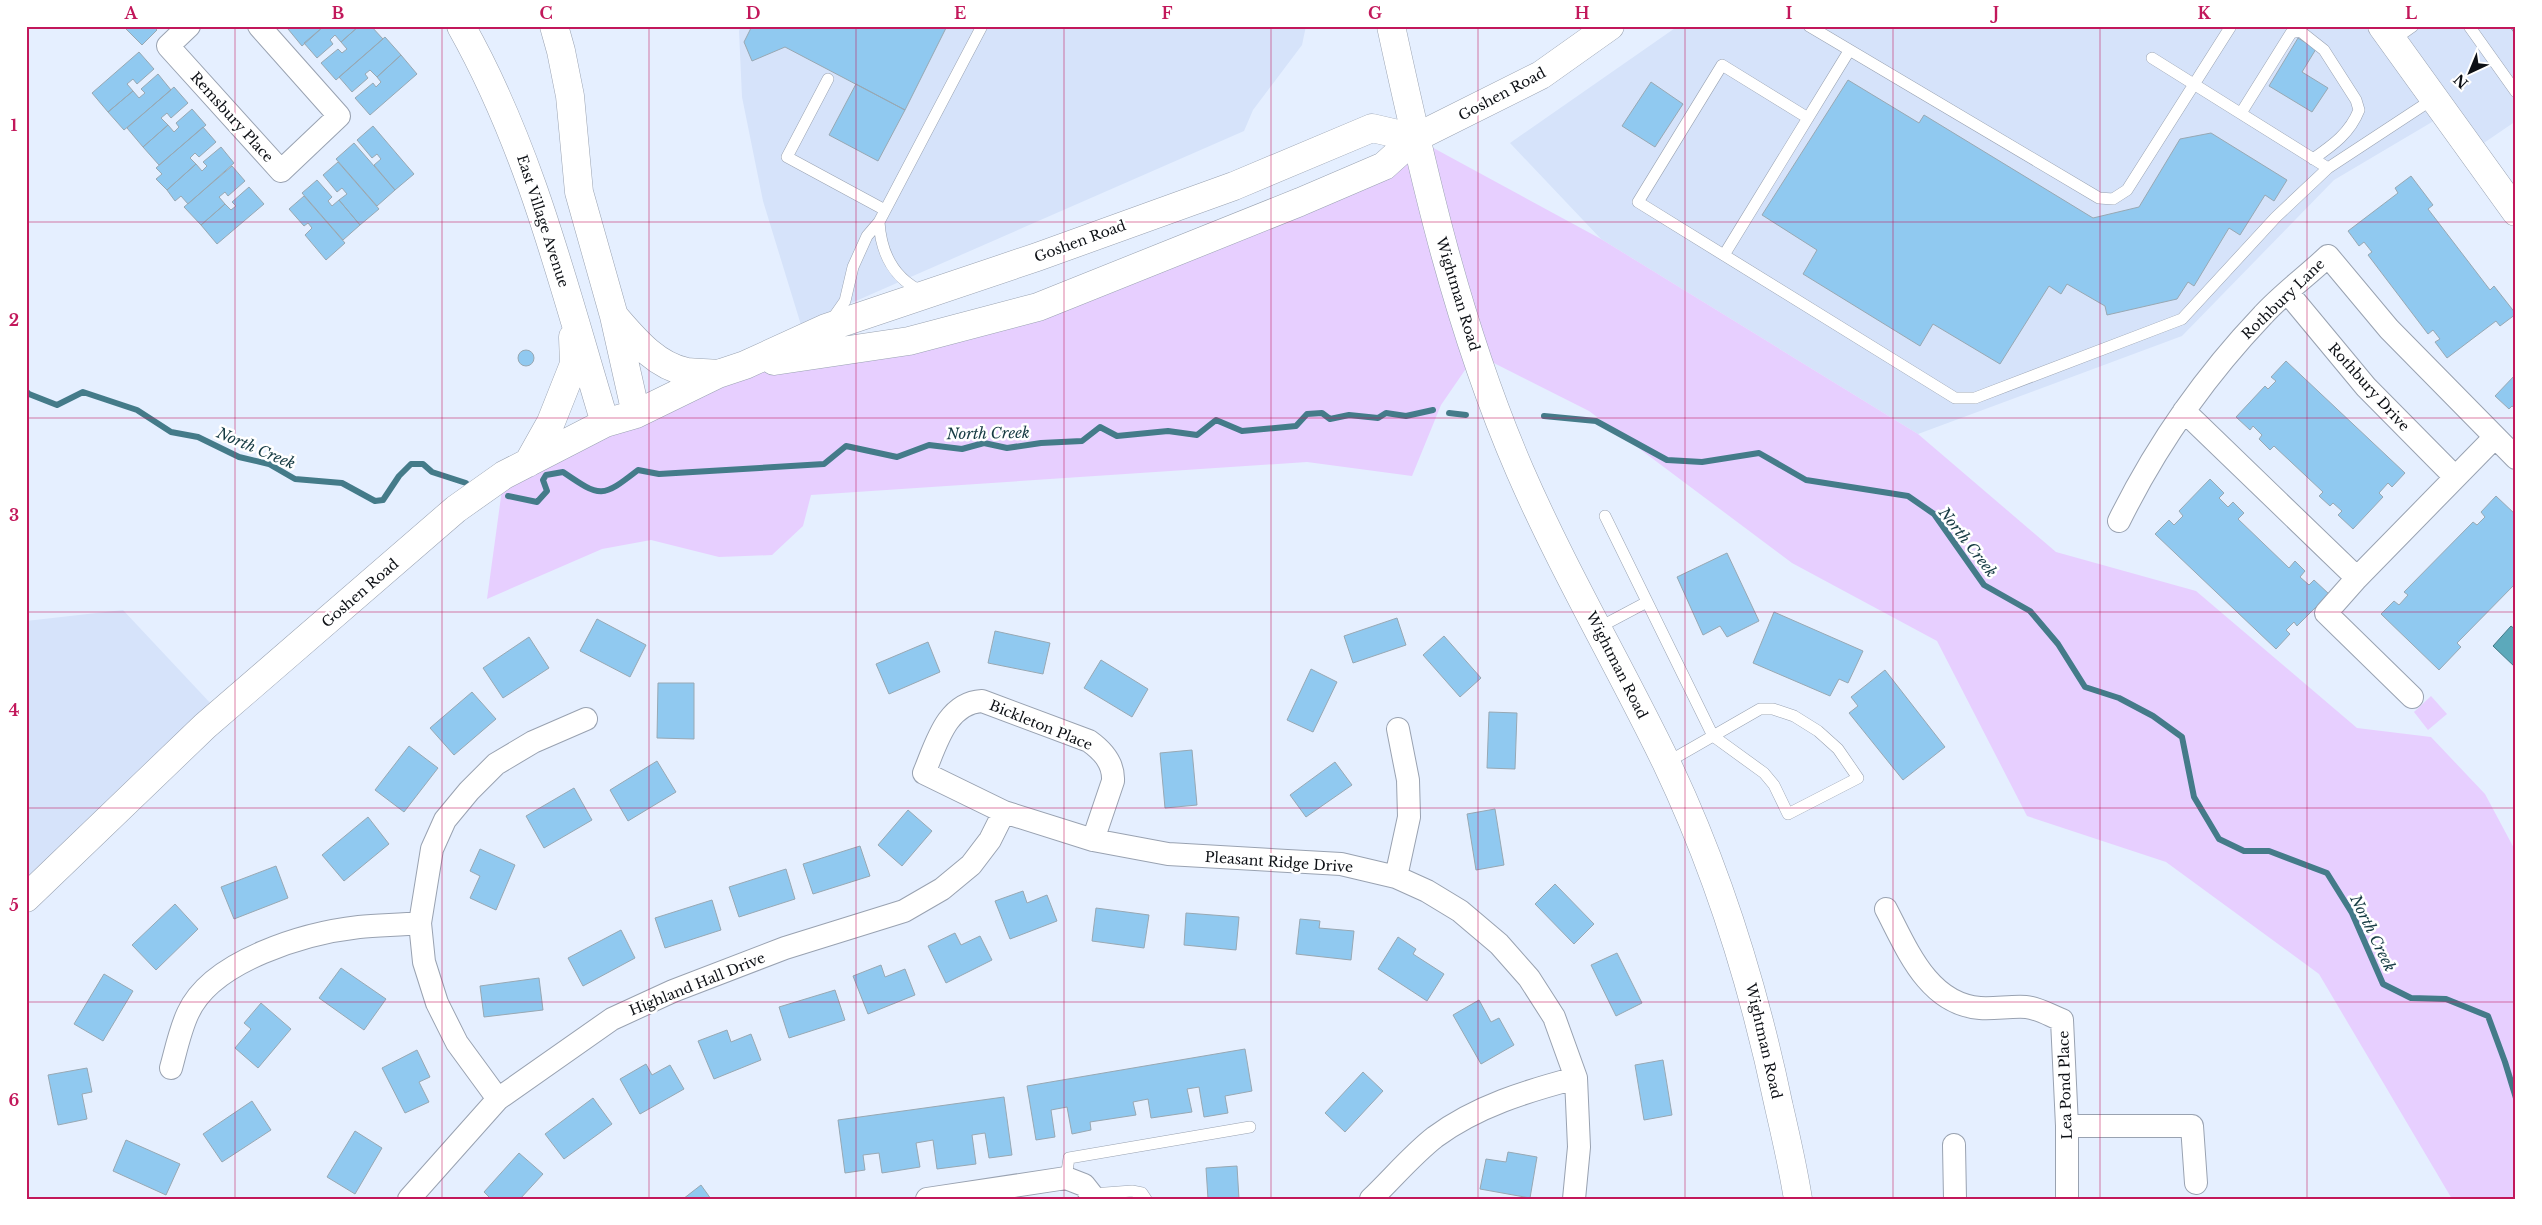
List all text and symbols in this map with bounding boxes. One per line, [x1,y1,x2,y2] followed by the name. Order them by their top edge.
[124,3,139,23] text: A
[332,3,345,23] text: B
[539,3,553,23] text: C
[746,3,760,23] text: D
[954,3,966,23] text: E
[1161,3,1173,23] text: F
[1368,3,1382,23] text: G
[1574,3,1590,23] text: H
[1786,3,1793,23] text: I
[1990,3,1999,23] text: J
[2197,3,2211,23] text: K
[2405,3,2417,23] text: L
[2444,48,2494,98] north arrow
[1455,63,1549,125] street label: Goshen Road
[187,68,277,166] street label: Remsbury Place
[2450,70,2472,92] text: N
[11,115,18,135] text: 1
[513,152,573,290] street label: East Village Avenue
[1032,216,1129,266] street label: Goshen Road
[1432,234,1484,354] street label: Wightman Road
[2238,255,2328,343] street label: Rothbury Lane
[9,310,19,330] text: 2
[2325,339,2413,435] street label: Rothbury Drive
[213,423,298,473] water label: North Creek
[945,423,1030,443] water label: North Creek
[1934,502,2001,581] water label: North Creek
[9,505,19,525] text: 3
[318,554,403,631] street label: Goshen Road
[1582,607,1652,722] street label: Wightman Road
[987,696,1095,754] street label: Bickleton Place
[9,700,19,720] text: 4
[1204,848,1354,876] street label: Pleasant Ridge Drive
[2346,890,2400,975] water label: North Creek
[9,895,19,915] text: 5
[626,948,768,1020] street label: Highland Hall Drive
[1742,980,1786,1101] street label: Wightman Road
[2054,1030,2076,1140] street label: Lea Pond Place
[9,1090,20,1110] text: 6

